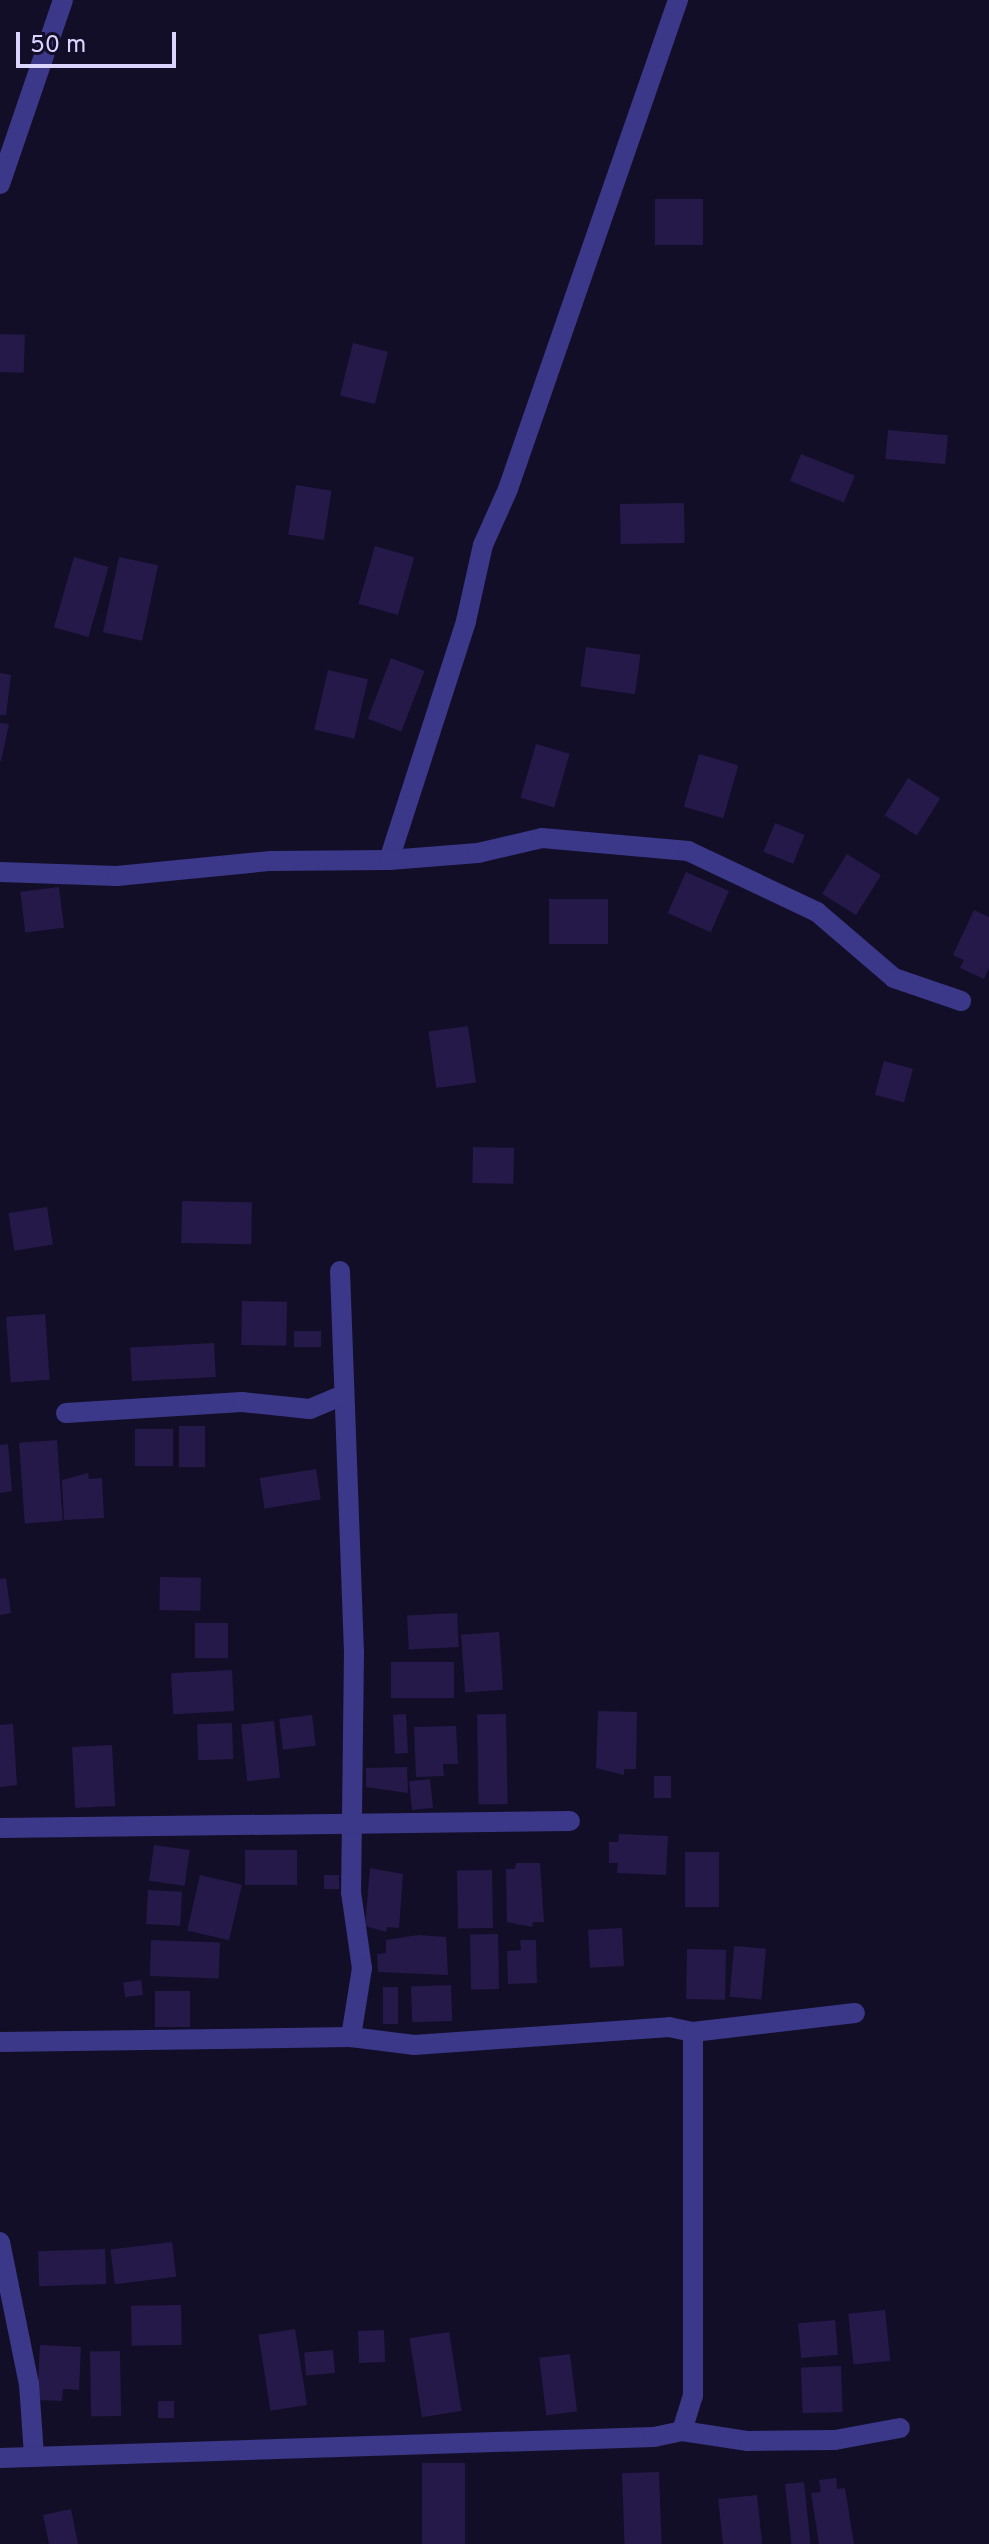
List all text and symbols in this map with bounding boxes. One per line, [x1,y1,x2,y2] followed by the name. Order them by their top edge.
[20,16,180,66] scale bar
[30,31,86,61] text: 50 m

